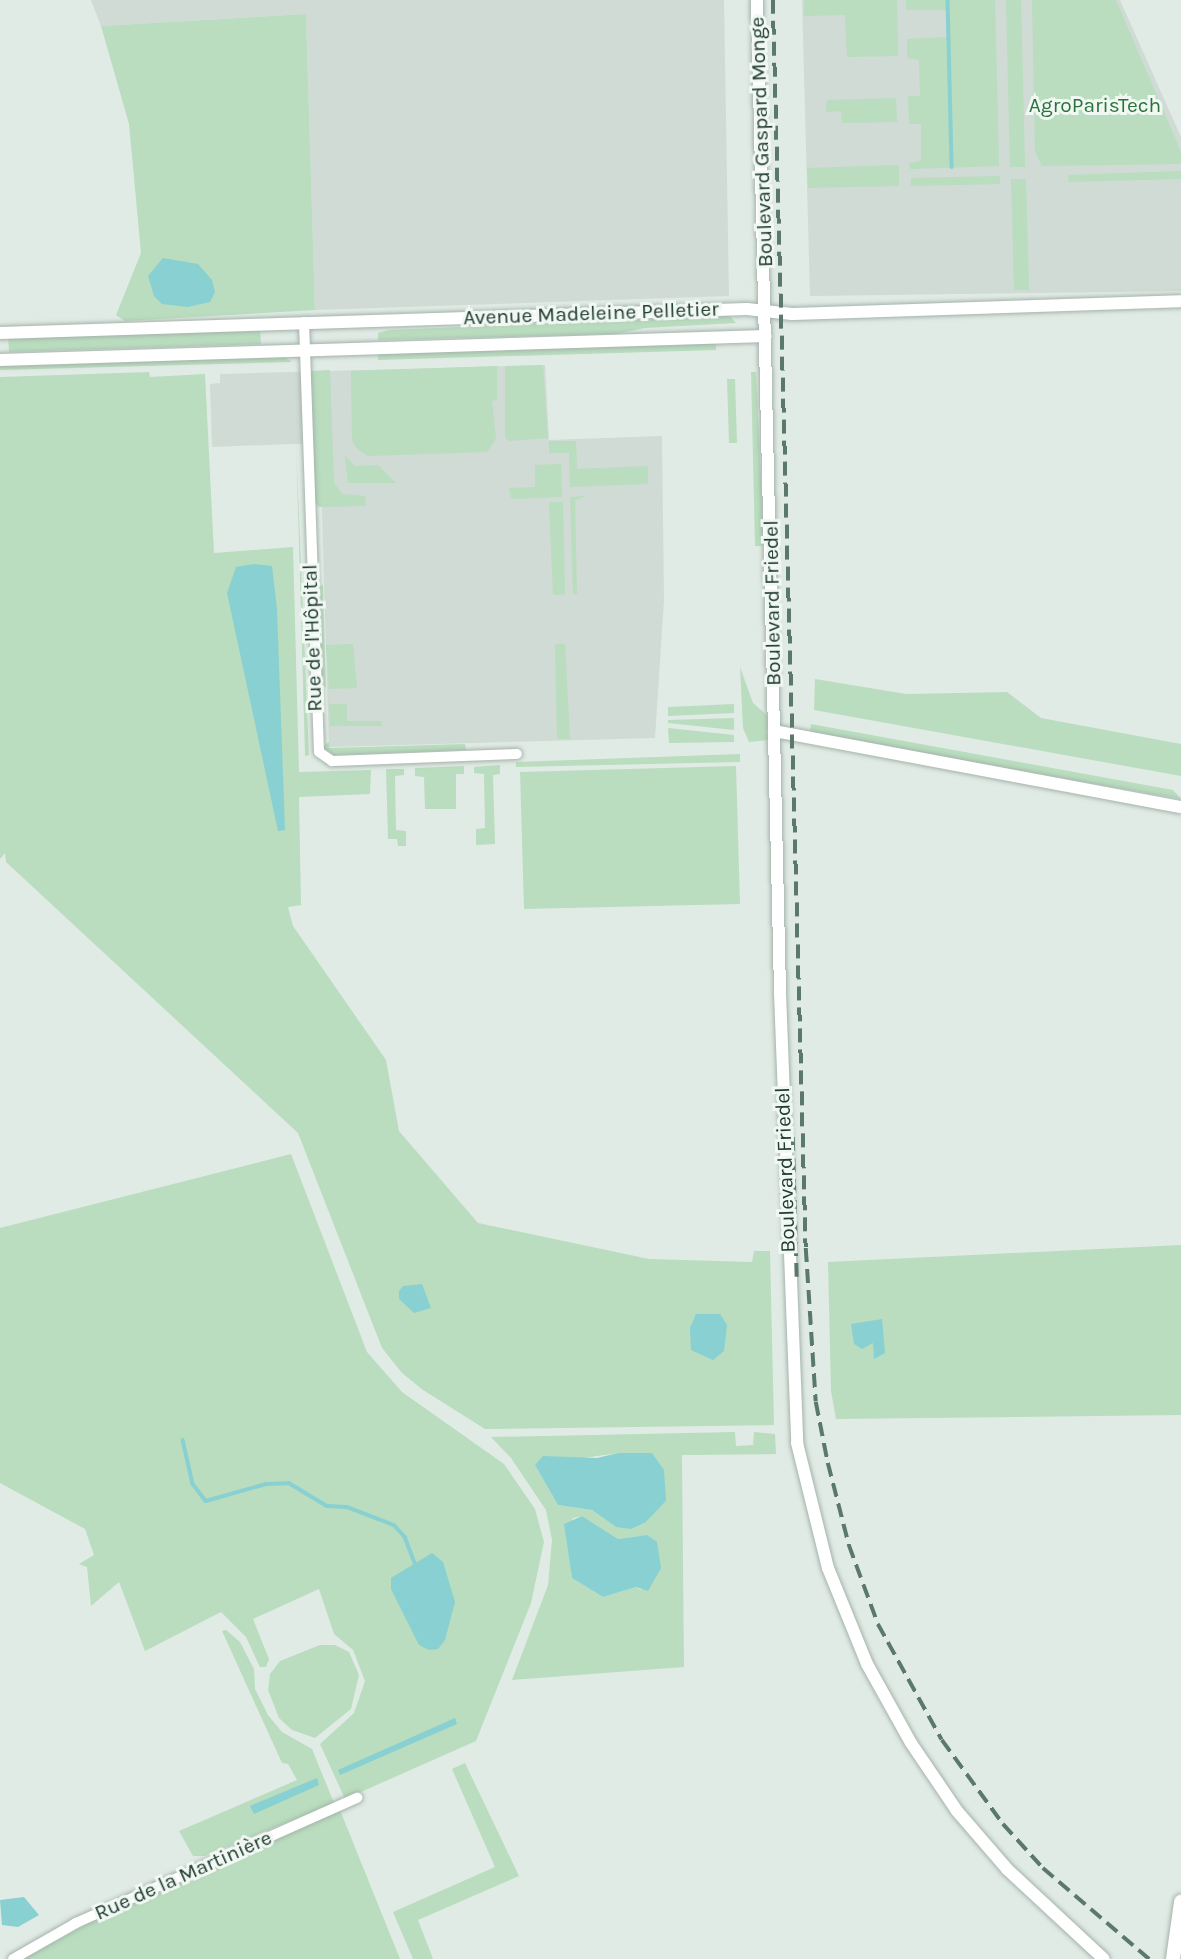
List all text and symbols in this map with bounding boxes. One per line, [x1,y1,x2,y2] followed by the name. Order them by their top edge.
[744,16,778,268] street label: Boulevard Gaspard Monge
[1029,92,1161,118] park label: AgroParisTech
[463,296,719,330] street label: Avenue Madeleine Pelletier
[758,520,786,686] street label: Boulevard Friedel
[297,564,327,712] street label: Rue de l'Hôpital
[770,1087,800,1253] street label: Boulevard Friedel
[91,1825,275,1925] street label: Rue de la Martinière

